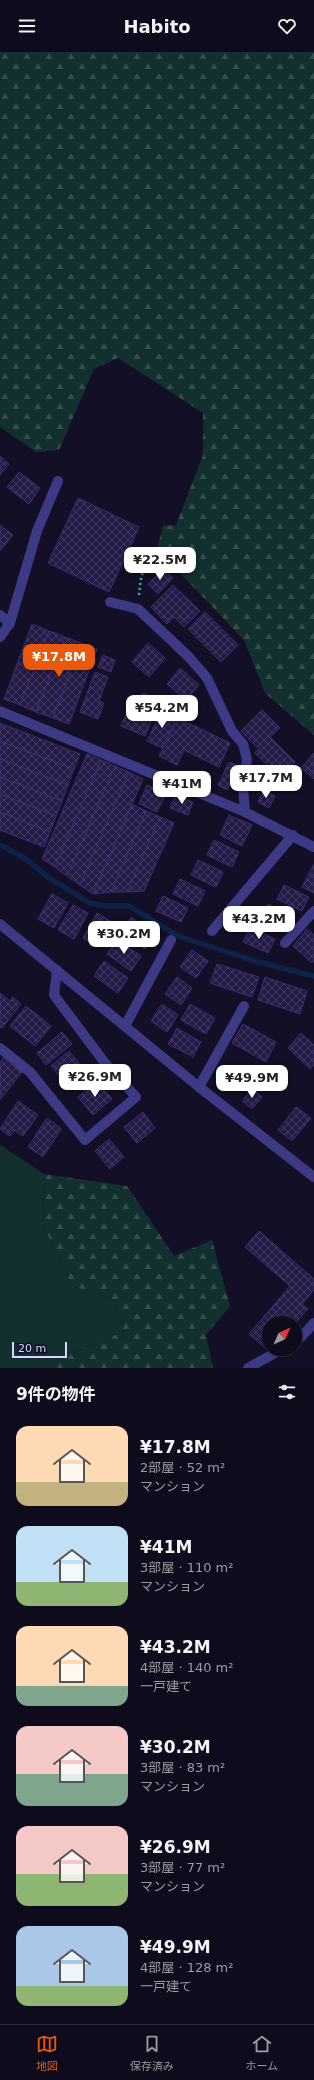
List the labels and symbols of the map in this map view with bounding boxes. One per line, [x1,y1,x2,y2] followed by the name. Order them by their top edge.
[127,547,193,581] pin: ¥22.5M
[26,644,92,678] pin: ¥17.8M
[129,695,195,729] pin: ¥54.2M
[233,765,299,799] pin: ¥17.7M
[158,771,206,805] pin: ¥41M
[226,906,292,940] pin: ¥43.2M
[91,921,157,955] pin: ¥30.2M
[62,1064,128,1098] pin: ¥26.9M
[219,1065,285,1099] pin: ¥49.9M
[262,1316,302,1356] north arrow
[12,1340,67,1359] scale bar

